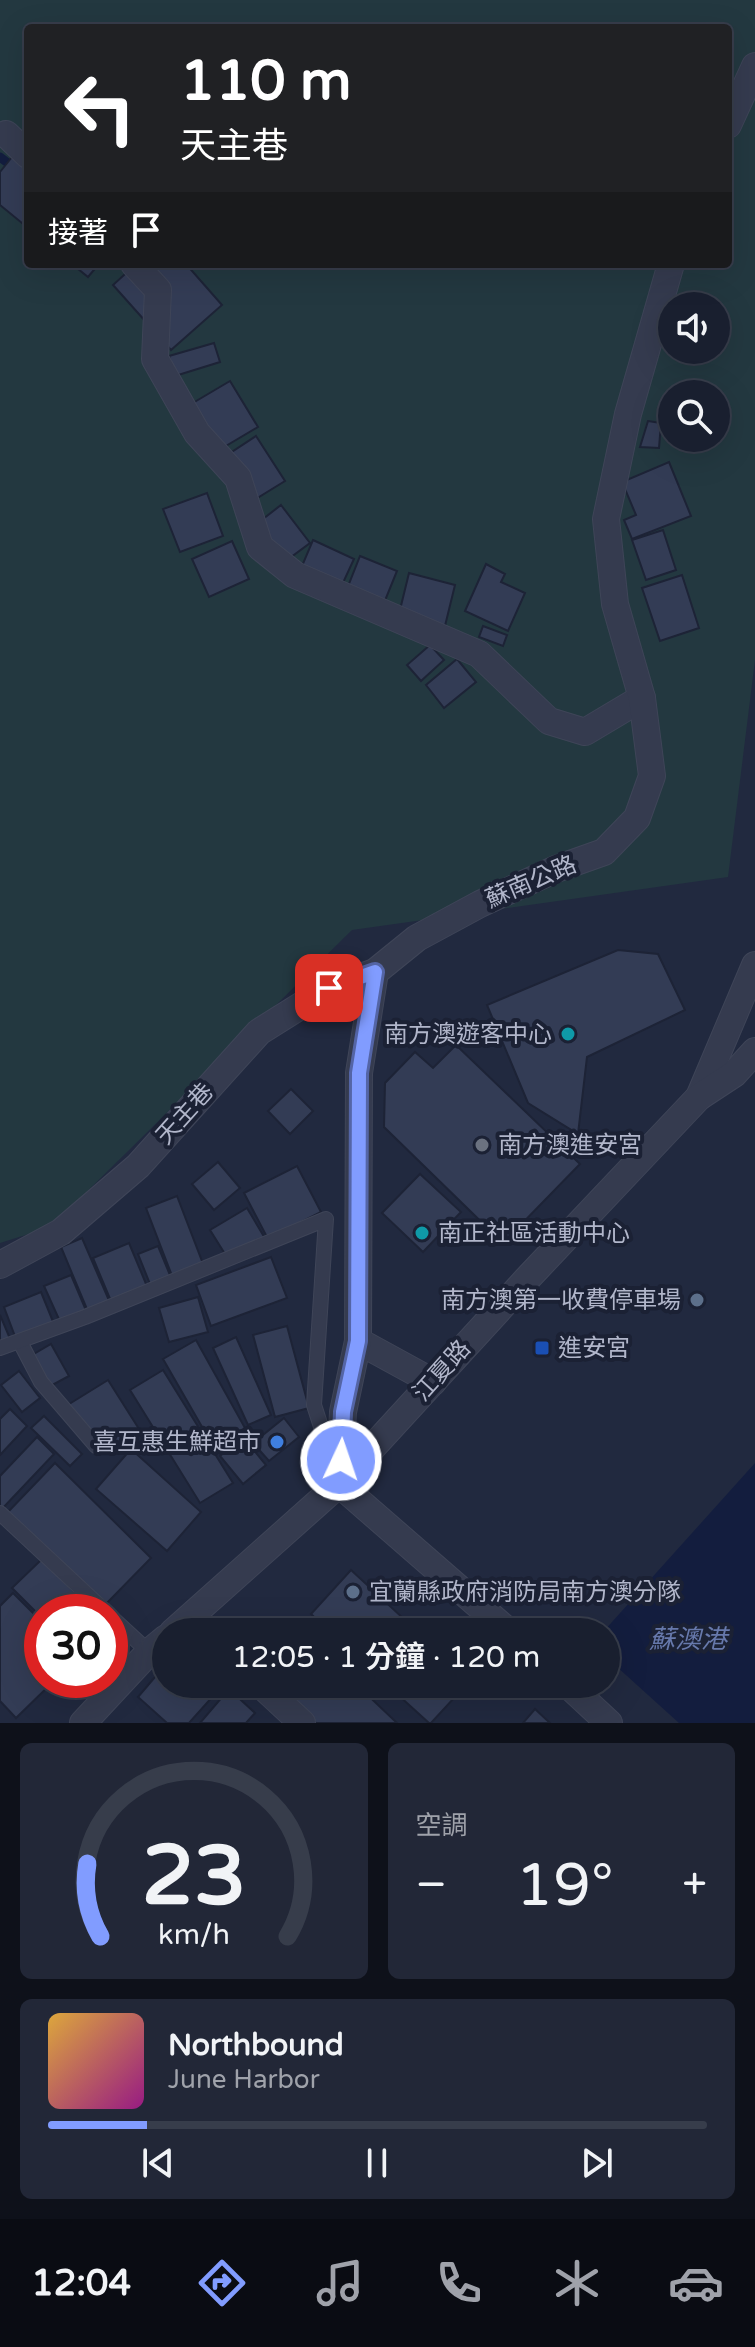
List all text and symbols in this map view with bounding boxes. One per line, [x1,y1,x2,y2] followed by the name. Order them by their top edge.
[180,48,351,115] text: 110 m
[48,56,152,160] icon: left
[180,125,288,168] text: 天主巷
[124,208,168,252] icon: arrive
[48,215,108,252] text: 接著
[658,292,730,452] map controls
[658,292,730,364] button: sound
[658,380,730,452] button: search
[481,850,581,914] street label: 蘇南公路
[295,954,363,1022] pin
[307,966,351,1010] icon: arrive
[384,1020,552,1049] place label: 南方澳遊客中心
[559,1025,577,1043] marker: 南方澳遊客中心
[150,1078,220,1150] street label: 天主巷
[498,1131,642,1160] place label: 南方澳進安宮
[473,1136,491,1154] marker: 南方澳進安宮
[438,1219,630,1248] place label: 南正社區活動中心
[413,1224,431,1242] marker: 南正社區活動中心
[441,1286,681,1315] place label: 南方澳第一收費停車場
[688,1291,706,1309] marker: 南方澳第一收費停車場
[558,1334,630,1363] place label: 進安宮
[407,1335,477,1407] street label: 江夏路
[533,1339,551,1357] marker: 進安宮
[299,1418,383,1502] position arrow
[93,1428,261,1457] place label: 喜互惠生鮮超市
[268,1433,286,1451] marker: 喜互惠生鮮超市
[369,1578,681,1607] place label: 宜蘭縣政府消防局南方澳分隊
[344,1583,362,1601] marker: 宜蘭縣政府消防局南方澳分隊
[24,1594,128,1698] speed limit sign: 30
[649,1624,731,1655] water label: 蘇澳港
[232,1639,540,1676] text: 12:05 · 1 分鐘 · 120 m
[416,1810,468,1841] text: 空調
[142,1827,246,1927] text: 23
[516,1850,614,1922] text: 19°
[416,1859,447,1912] text: −
[682,1859,707,1912] text: +
[158,1918,230,1952] text: km/h
[168,2027,344,2064] text: Northbound
[168,2064,320,2095] text: June Harbor
[136,2141,180,2185] icon: previous
[355,2141,399,2185] icon: pause
[575,2141,619,2185] icon: next
[194,2255,250,2311] icon: directions
[312,2255,368,2311] icon: music
[431,2255,487,2311] icon: phone
[549,2255,605,2311] icon: climate
[668,2255,724,2311] icon: car
[31,2262,131,2305] text: 12:04

